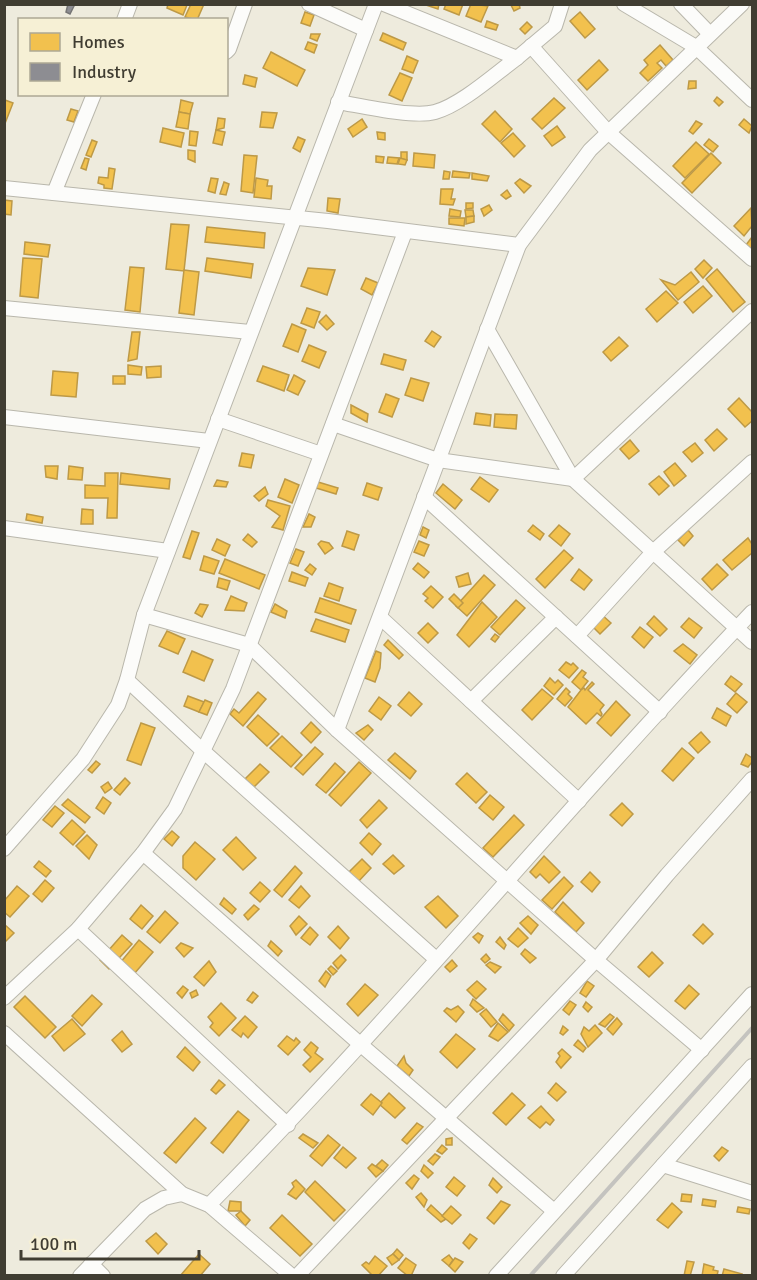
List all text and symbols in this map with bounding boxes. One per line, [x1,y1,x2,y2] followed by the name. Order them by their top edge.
[18,18,228,96] legend
[72,31,125,53] text: Homes
[72,61,137,83] text: Industry
[21,1223,200,1261] scale bar
[30,1233,77,1255] text: 100 m

